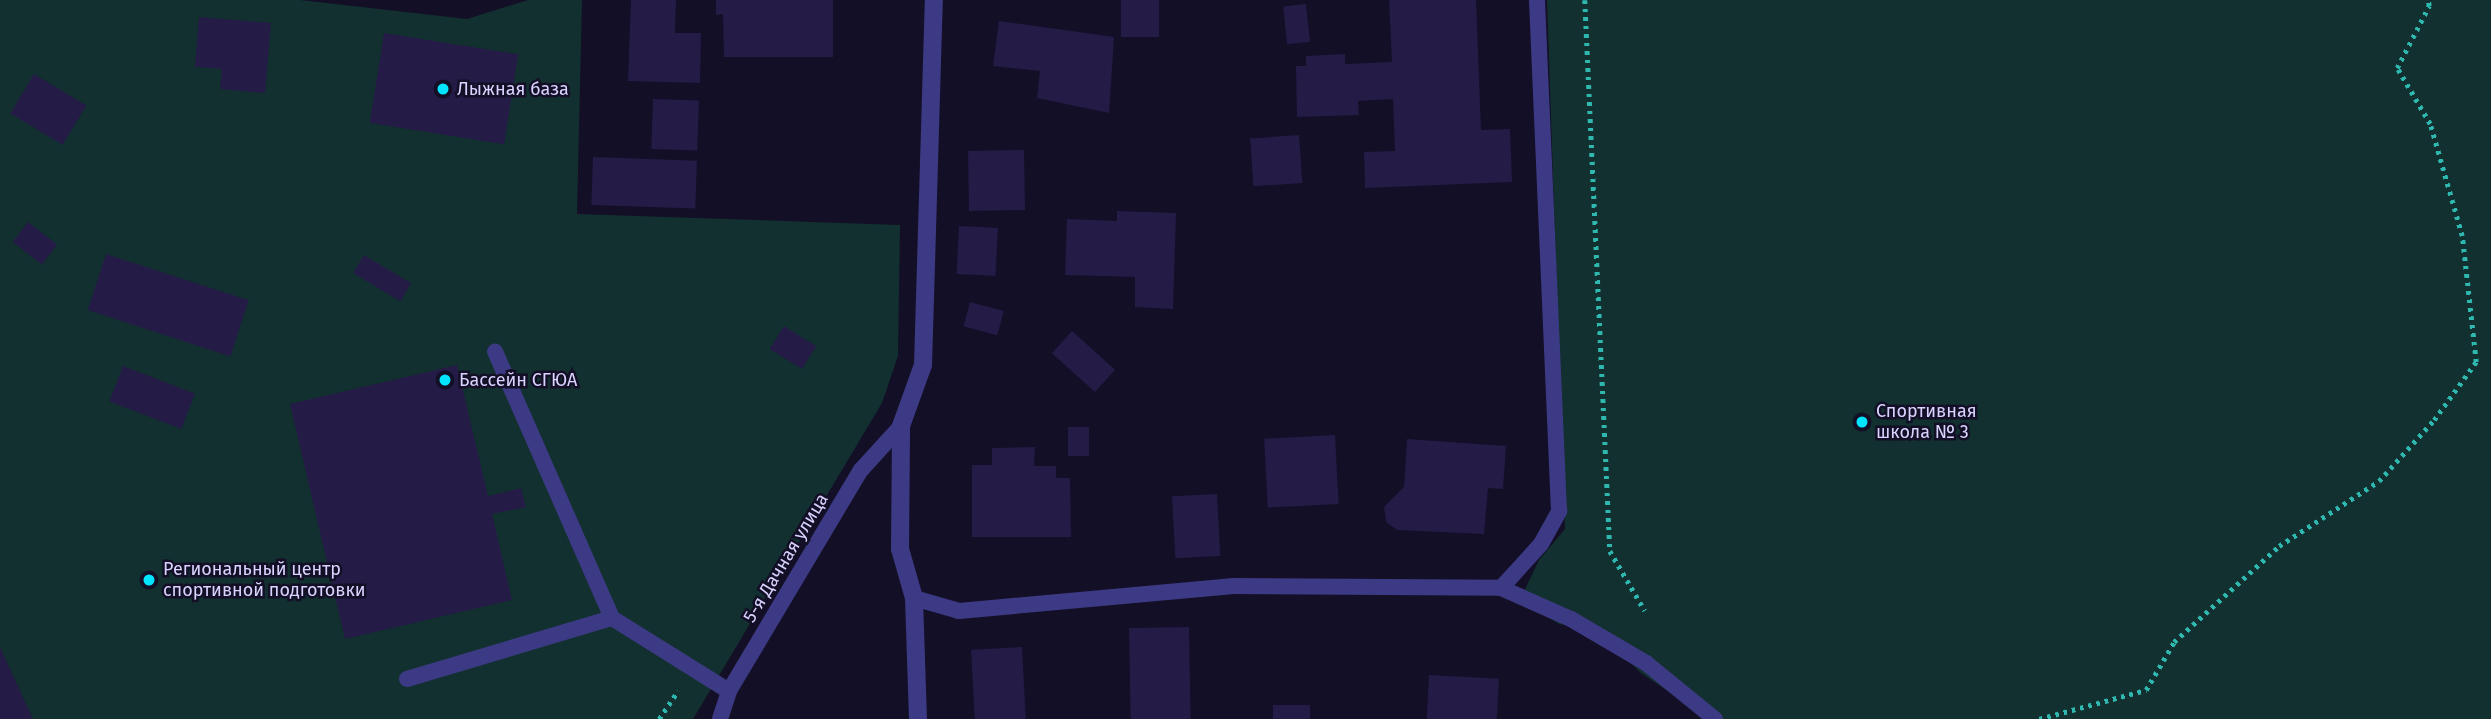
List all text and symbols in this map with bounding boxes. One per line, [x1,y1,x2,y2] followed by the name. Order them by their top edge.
[457,78,569,100] place label: Лыжная база
[435,81,451,97] marker: Лыжная база
[459,369,577,391] place label: Бассейн СГЮА
[437,372,453,388] marker: Бассейн СГЮА
[1876,401,1977,444] place label: Спортивная школа № 3
[1854,414,1870,430] marker: Спортивная школа № 3
[739,490,833,626] street label: 5-я Дачная улица
[163,559,366,602] place label: Региональный центр спортивной подготовки
[141,572,157,588] marker: Региональный центр спортивной подготовки

